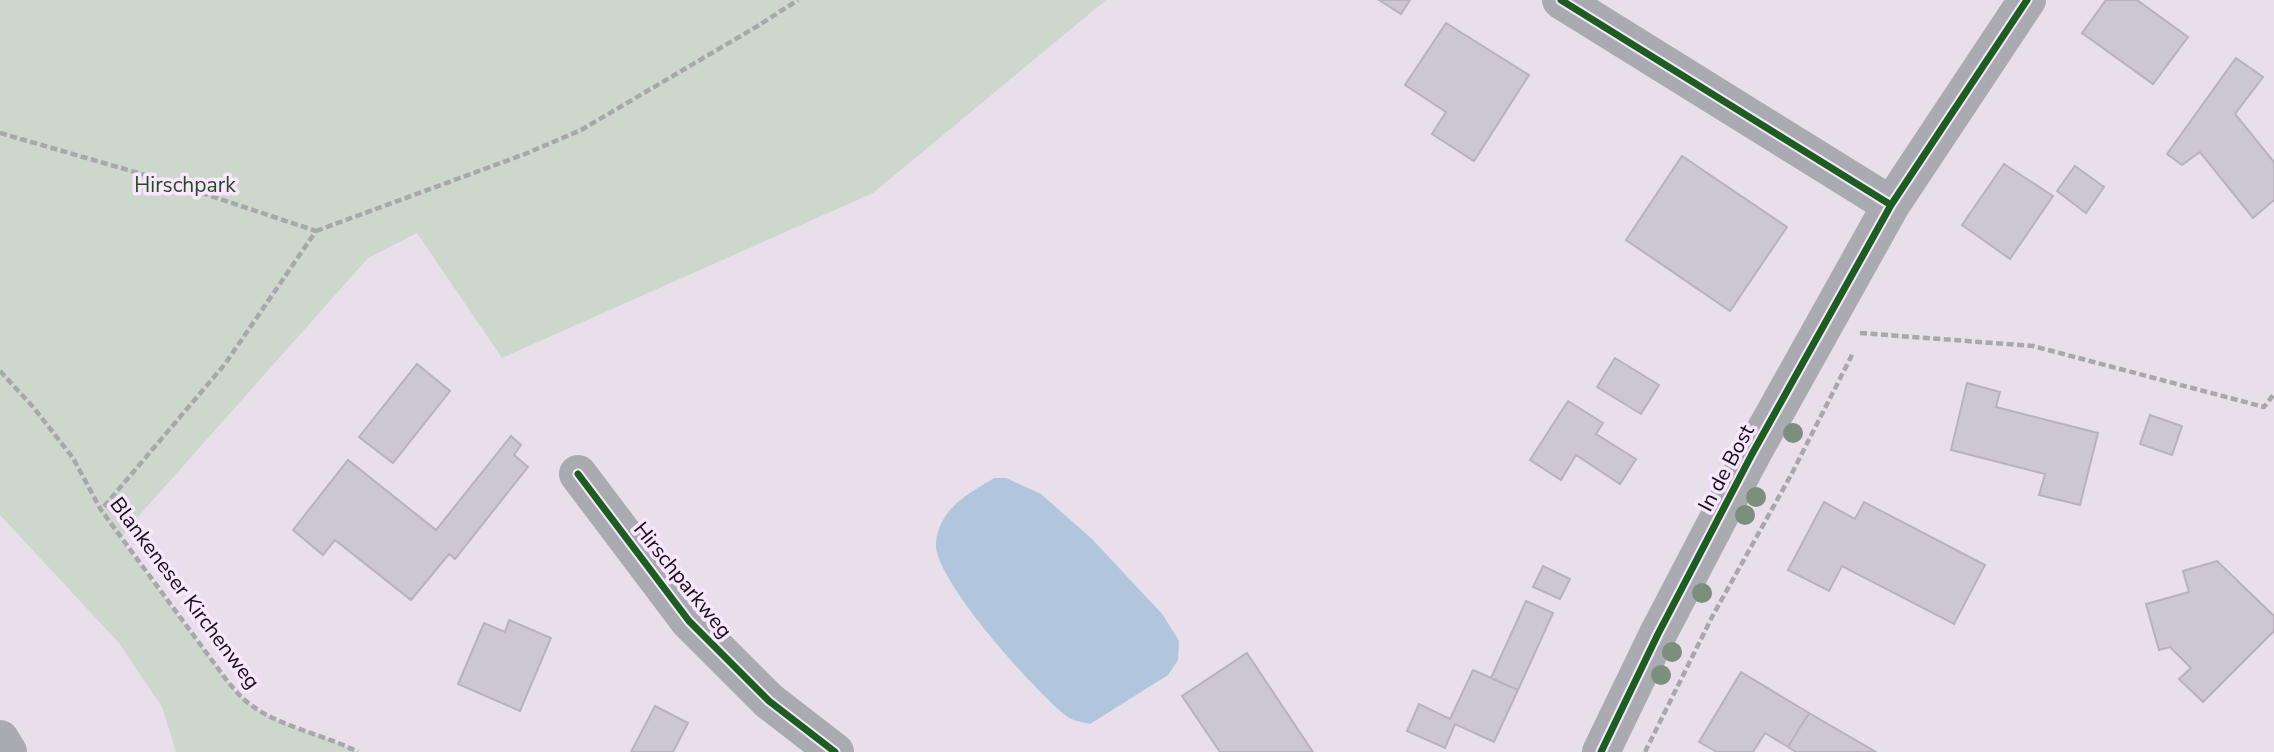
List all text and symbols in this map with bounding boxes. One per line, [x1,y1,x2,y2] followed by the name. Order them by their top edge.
[134,171,236,199] park label: Hirschpark
[1691,419,1761,516] street label: In de Bost
[104,491,266,695] street label: Blankeneser Kirchenweg
[627,516,739,644] street label: Hirschparkweg

